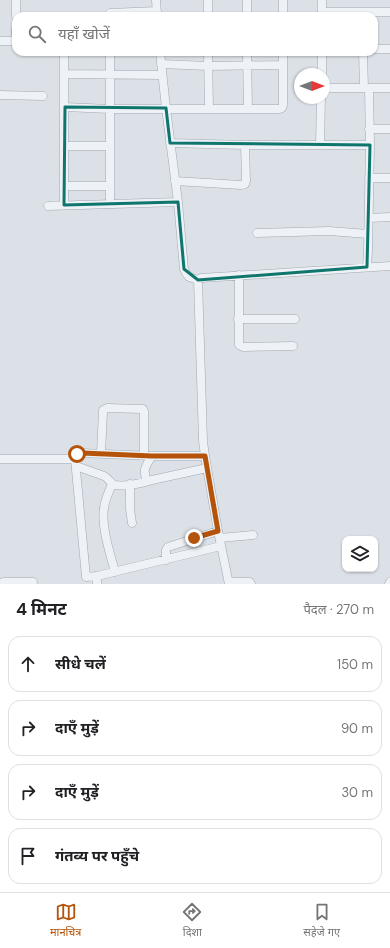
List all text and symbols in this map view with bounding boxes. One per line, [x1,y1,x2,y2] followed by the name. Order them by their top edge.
[12,12,378,56] search box
[26,23,48,45] icon: search
[58,24,110,44] text: यहाँ खोजें
[294,68,330,104] north arrow
[68,445,86,463] route start
[185,529,203,547] route end
[342,536,378,572] map controls
[342,536,378,572] button: layers
[16,598,67,620] text: 4 मिनट
[303,601,374,618] text: पैदल · 270 m
[17,653,39,675] icon: ahead
[55,654,106,674] text: सीधे चलें
[337,656,373,673] text: 150 m
[17,717,39,739] icon: right
[55,718,99,738] text: दाएँ मुड़ें
[341,720,373,737] text: 90 m
[17,781,39,803] icon: right
[55,782,99,802] text: दाएँ मुड़ें
[341,784,373,801] text: 30 m
[17,845,39,867] icon: arrive
[55,846,139,866] text: गंतव्य पर पहुँचे
[50,901,81,940] tab: मानचित्र
[181,901,203,940] tab: दिशा
[303,901,340,940] tab: सहेजे गए

